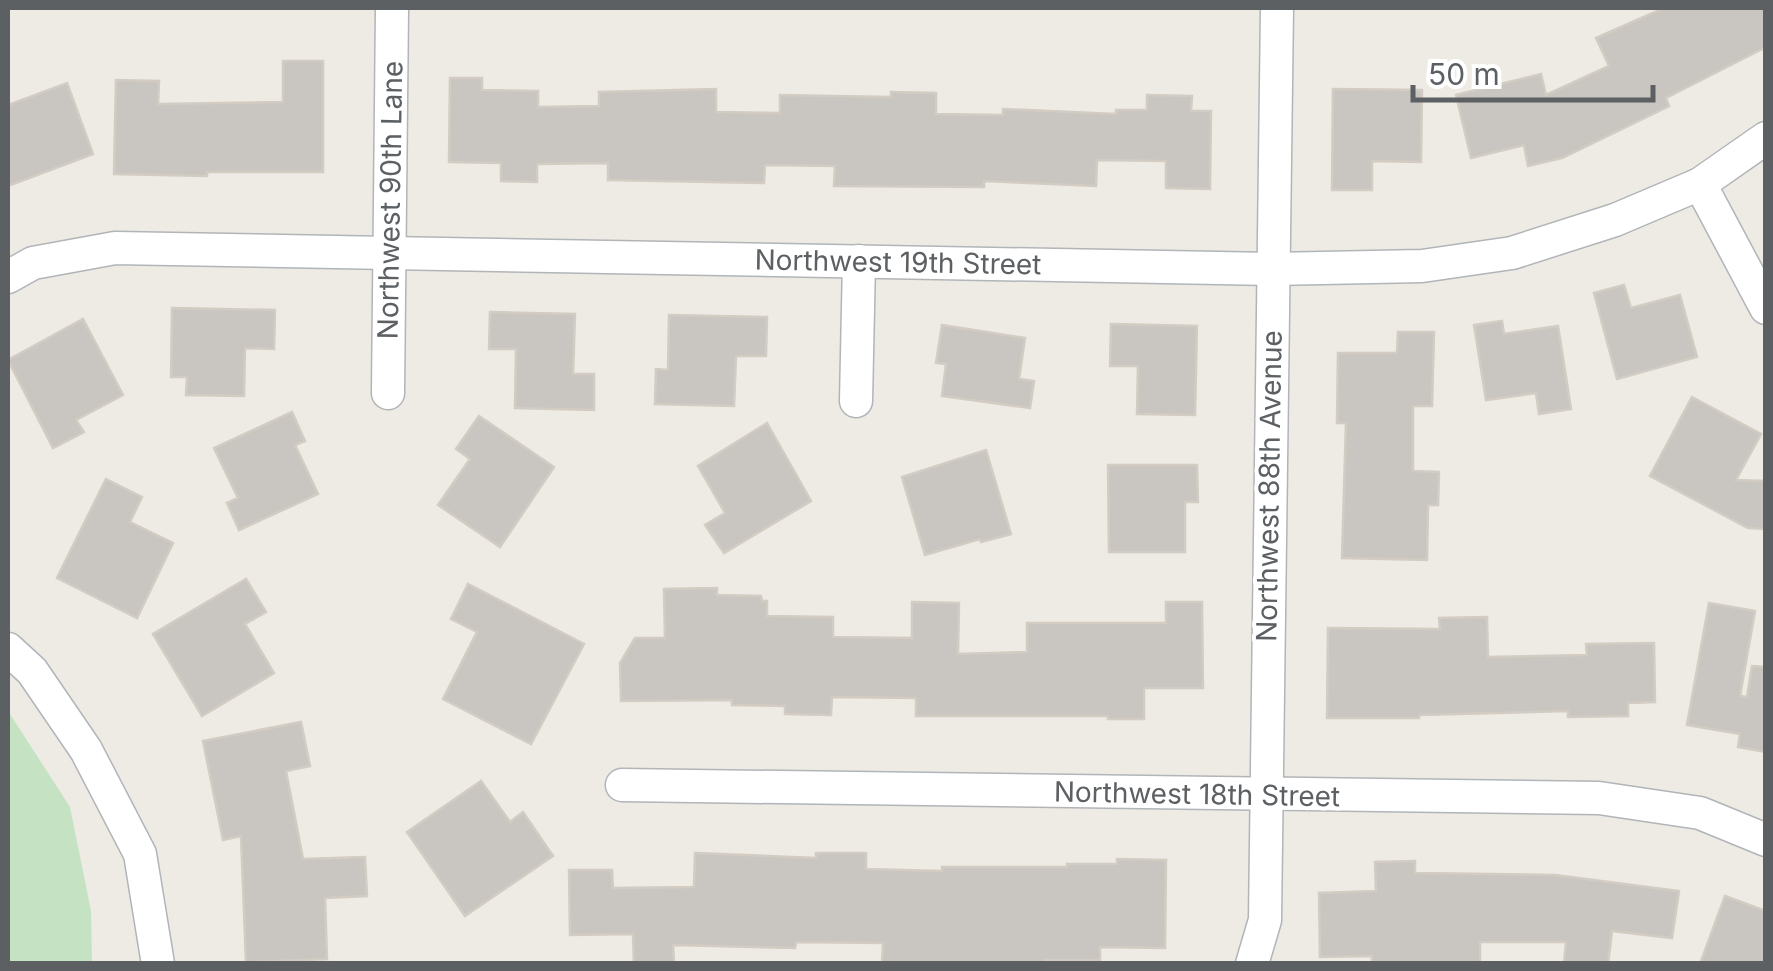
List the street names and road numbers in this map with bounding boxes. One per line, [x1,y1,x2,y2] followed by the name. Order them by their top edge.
[371,60,409,340] street label: Northwest 90th Lane
[754,242,1042,282] street label: Northwest 19th Street
[1249,330,1289,642] street label: Northwest 88th Avenue
[1053,775,1341,813] street label: Northwest 18th Street

